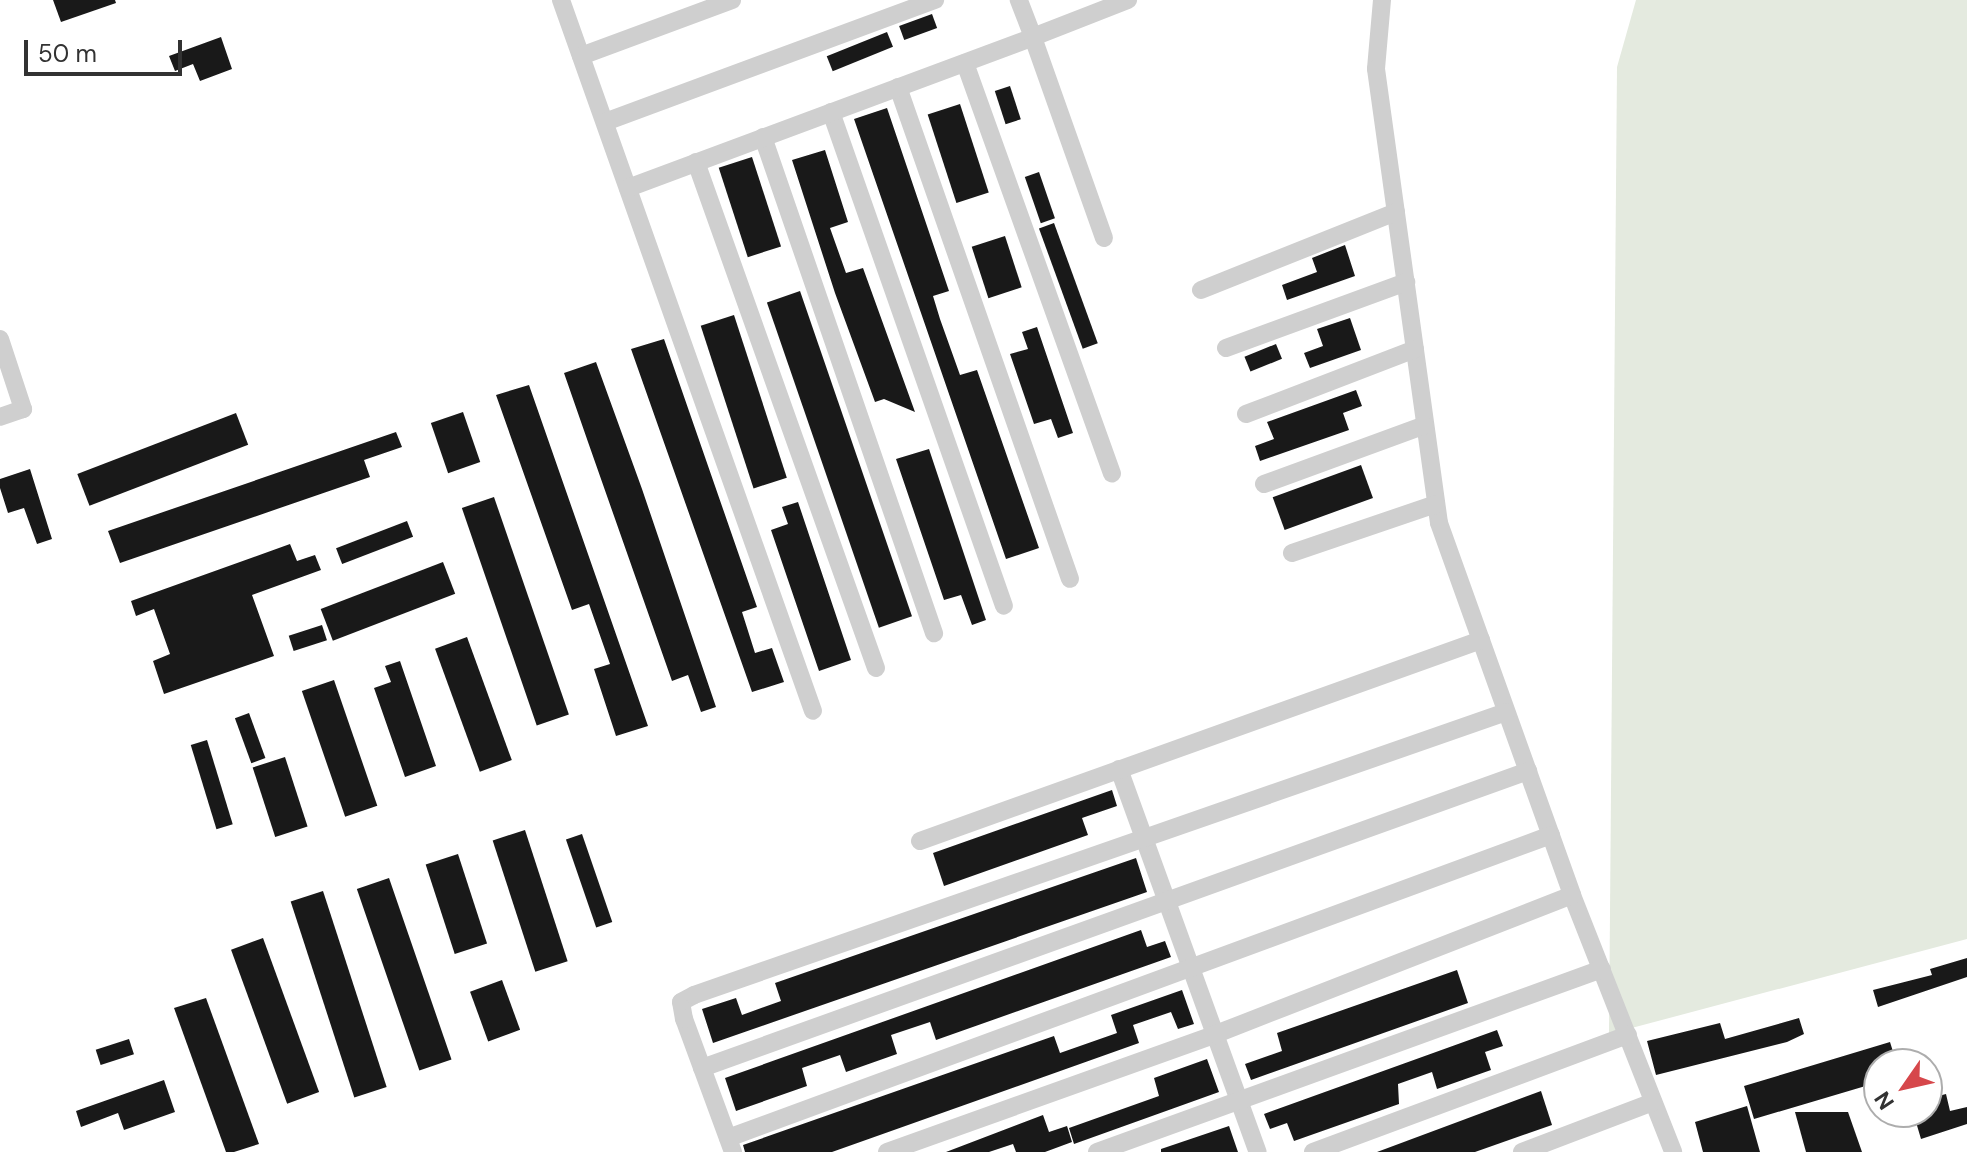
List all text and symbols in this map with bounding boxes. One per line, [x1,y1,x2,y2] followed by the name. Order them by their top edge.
[28,24,186,74] scale bar
[38,38,97,69] text: 50 m
[1863,1048,1943,1128] north arrow
[1868,1086,1901,1115] text: N

